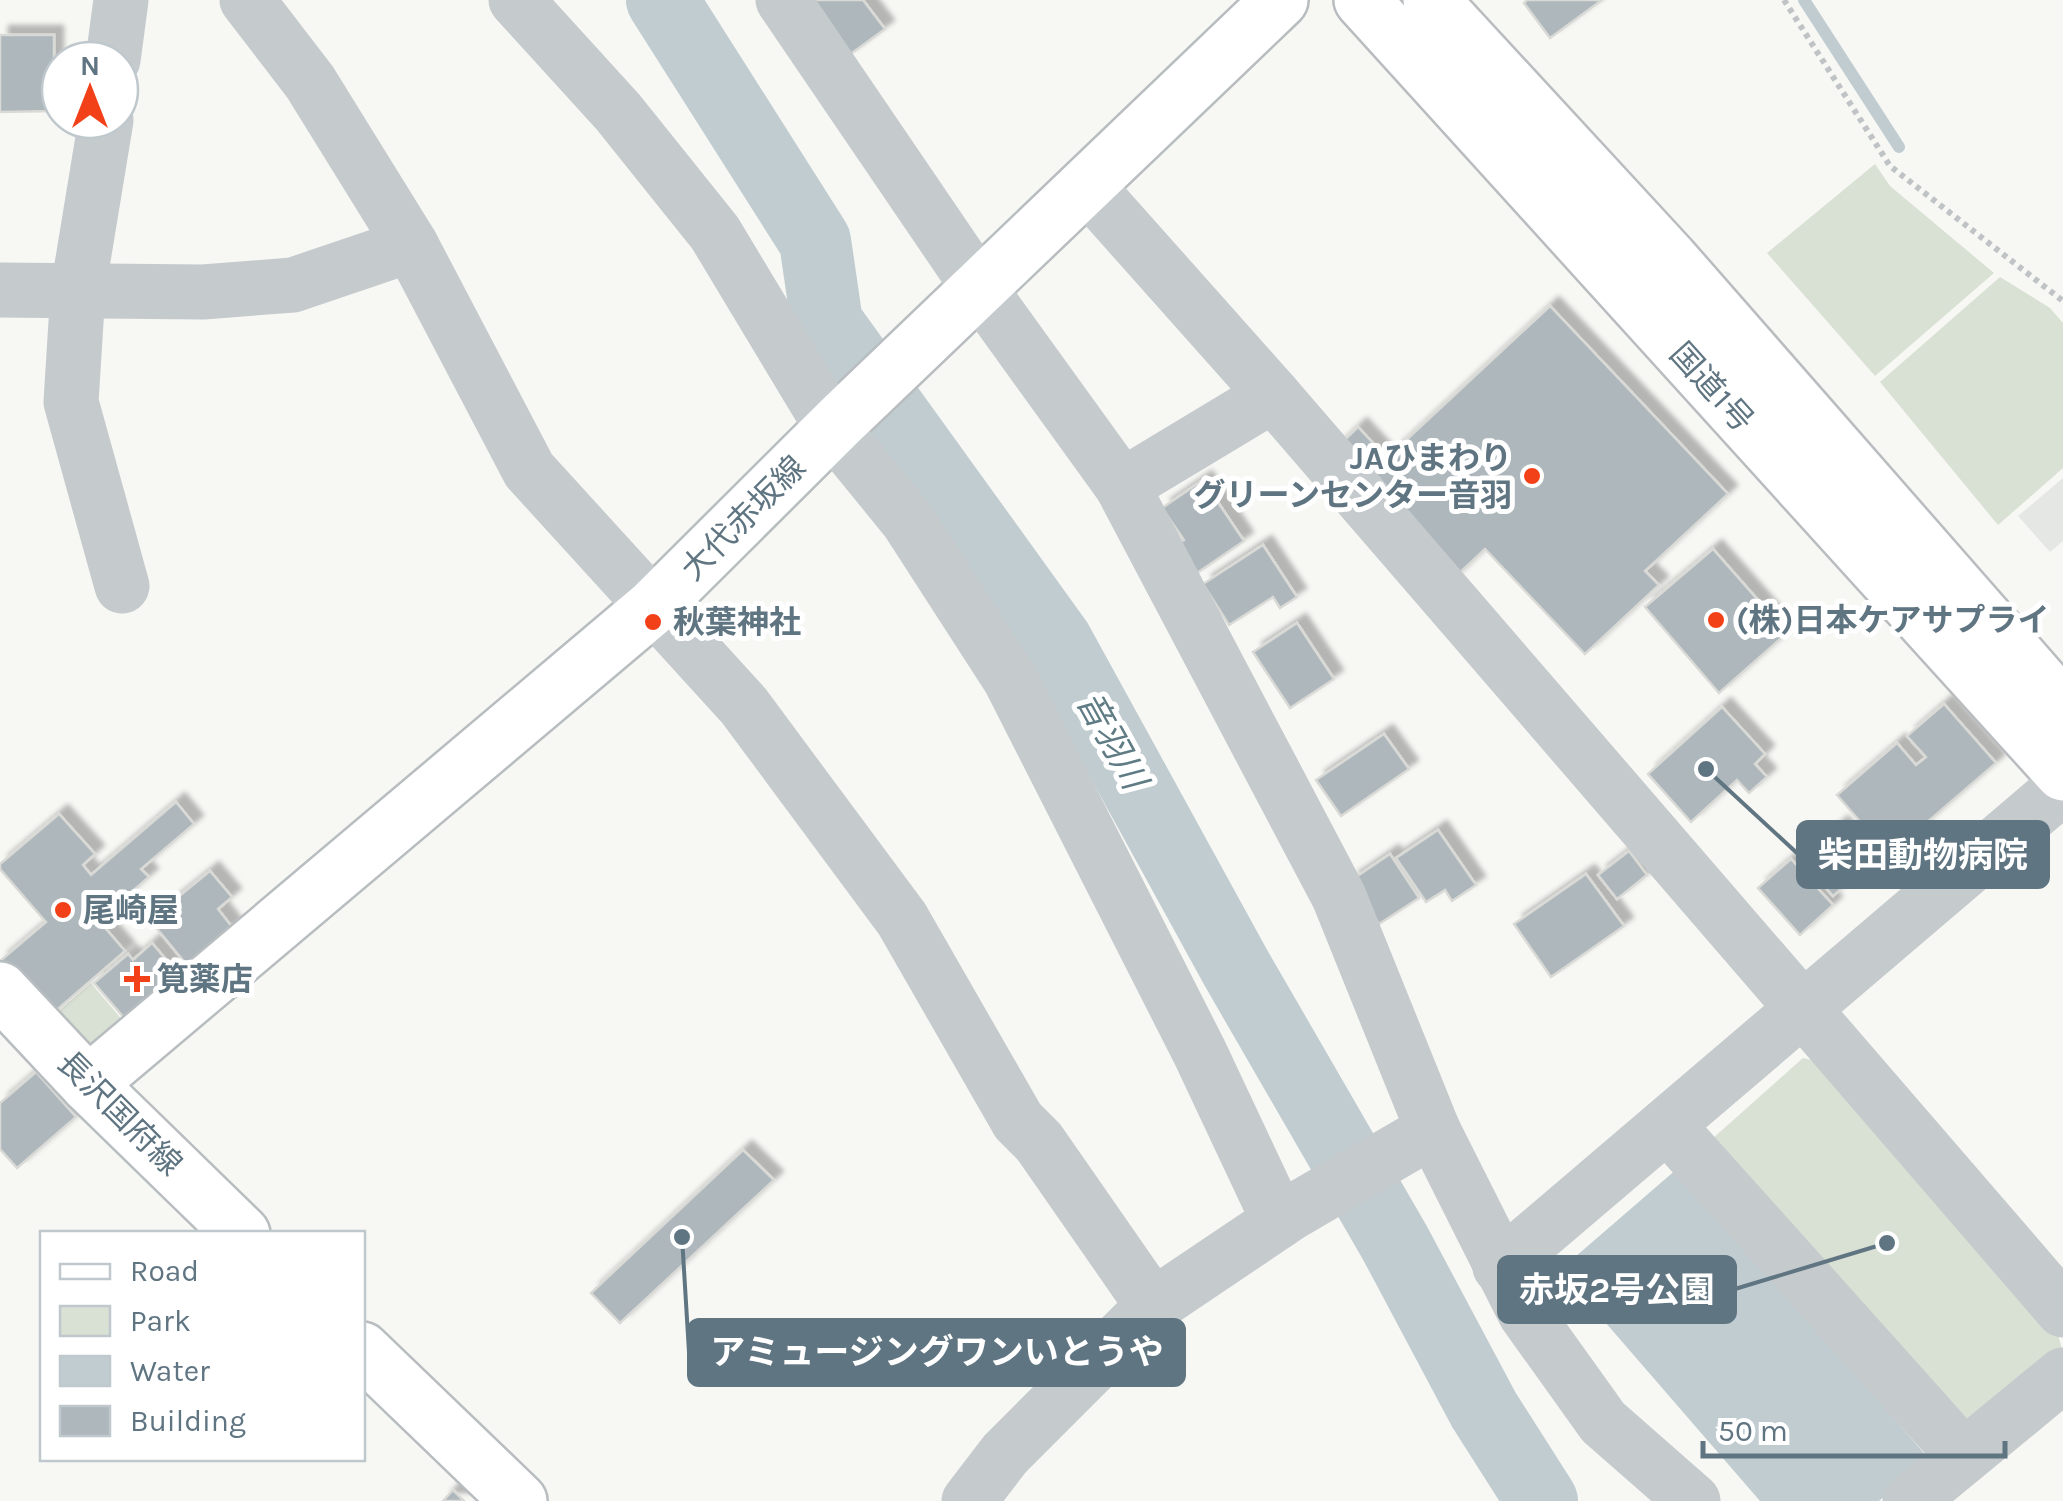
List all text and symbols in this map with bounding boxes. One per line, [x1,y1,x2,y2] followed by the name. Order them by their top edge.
[40,40,140,140] north arrow
[80,49,100,82] text: N
[1662,335,1761,439] street label: 国道1号
[1194,440,1512,514] place label: JAひまわり グリーンセンター音羽
[674,449,813,588] street label: 大代赤坂線
[1521,465,1543,487] marker: JAひまわり グリーンセンター音羽
[1736,602,2050,639] place label: (株)日本ケアサプライ
[673,604,801,641] place label: 秋葉神社
[1705,609,1727,631] marker: (株)日本ケアサプライ
[642,611,664,633] marker: 秋葉神社
[1068,684,1157,800] water label: 音羽川
[1798,822,2048,887] callout: 柴田動物病院
[1818,835,2028,876] text: 柴田動物病院
[83,892,179,929] place label: 尾崎屋
[52,899,74,921] marker: 尾崎屋
[157,961,253,998] place label: 筧薬店
[126,968,148,990] marker: 筧薬店
[50,1044,189,1183] street label: 長沢国府線
[40,1231,365,1461] legend
[130,1253,199,1289] text: Road
[1499,1257,1735,1322] callout: 赤坂2号公園
[1519,1270,1715,1311] text: 赤坂2号公園
[130,1303,191,1339] text: Park
[689,1320,1184,1385] callout: アミュージングワンいとうや
[710,1332,1164,1373] text: アミュージングワンいとうや
[130,1353,210,1389] text: Water
[1703,1396,2006,1458] scale bar
[130,1403,246,1439] text: Building
[1718,1413,1788,1449] text: 50 m

